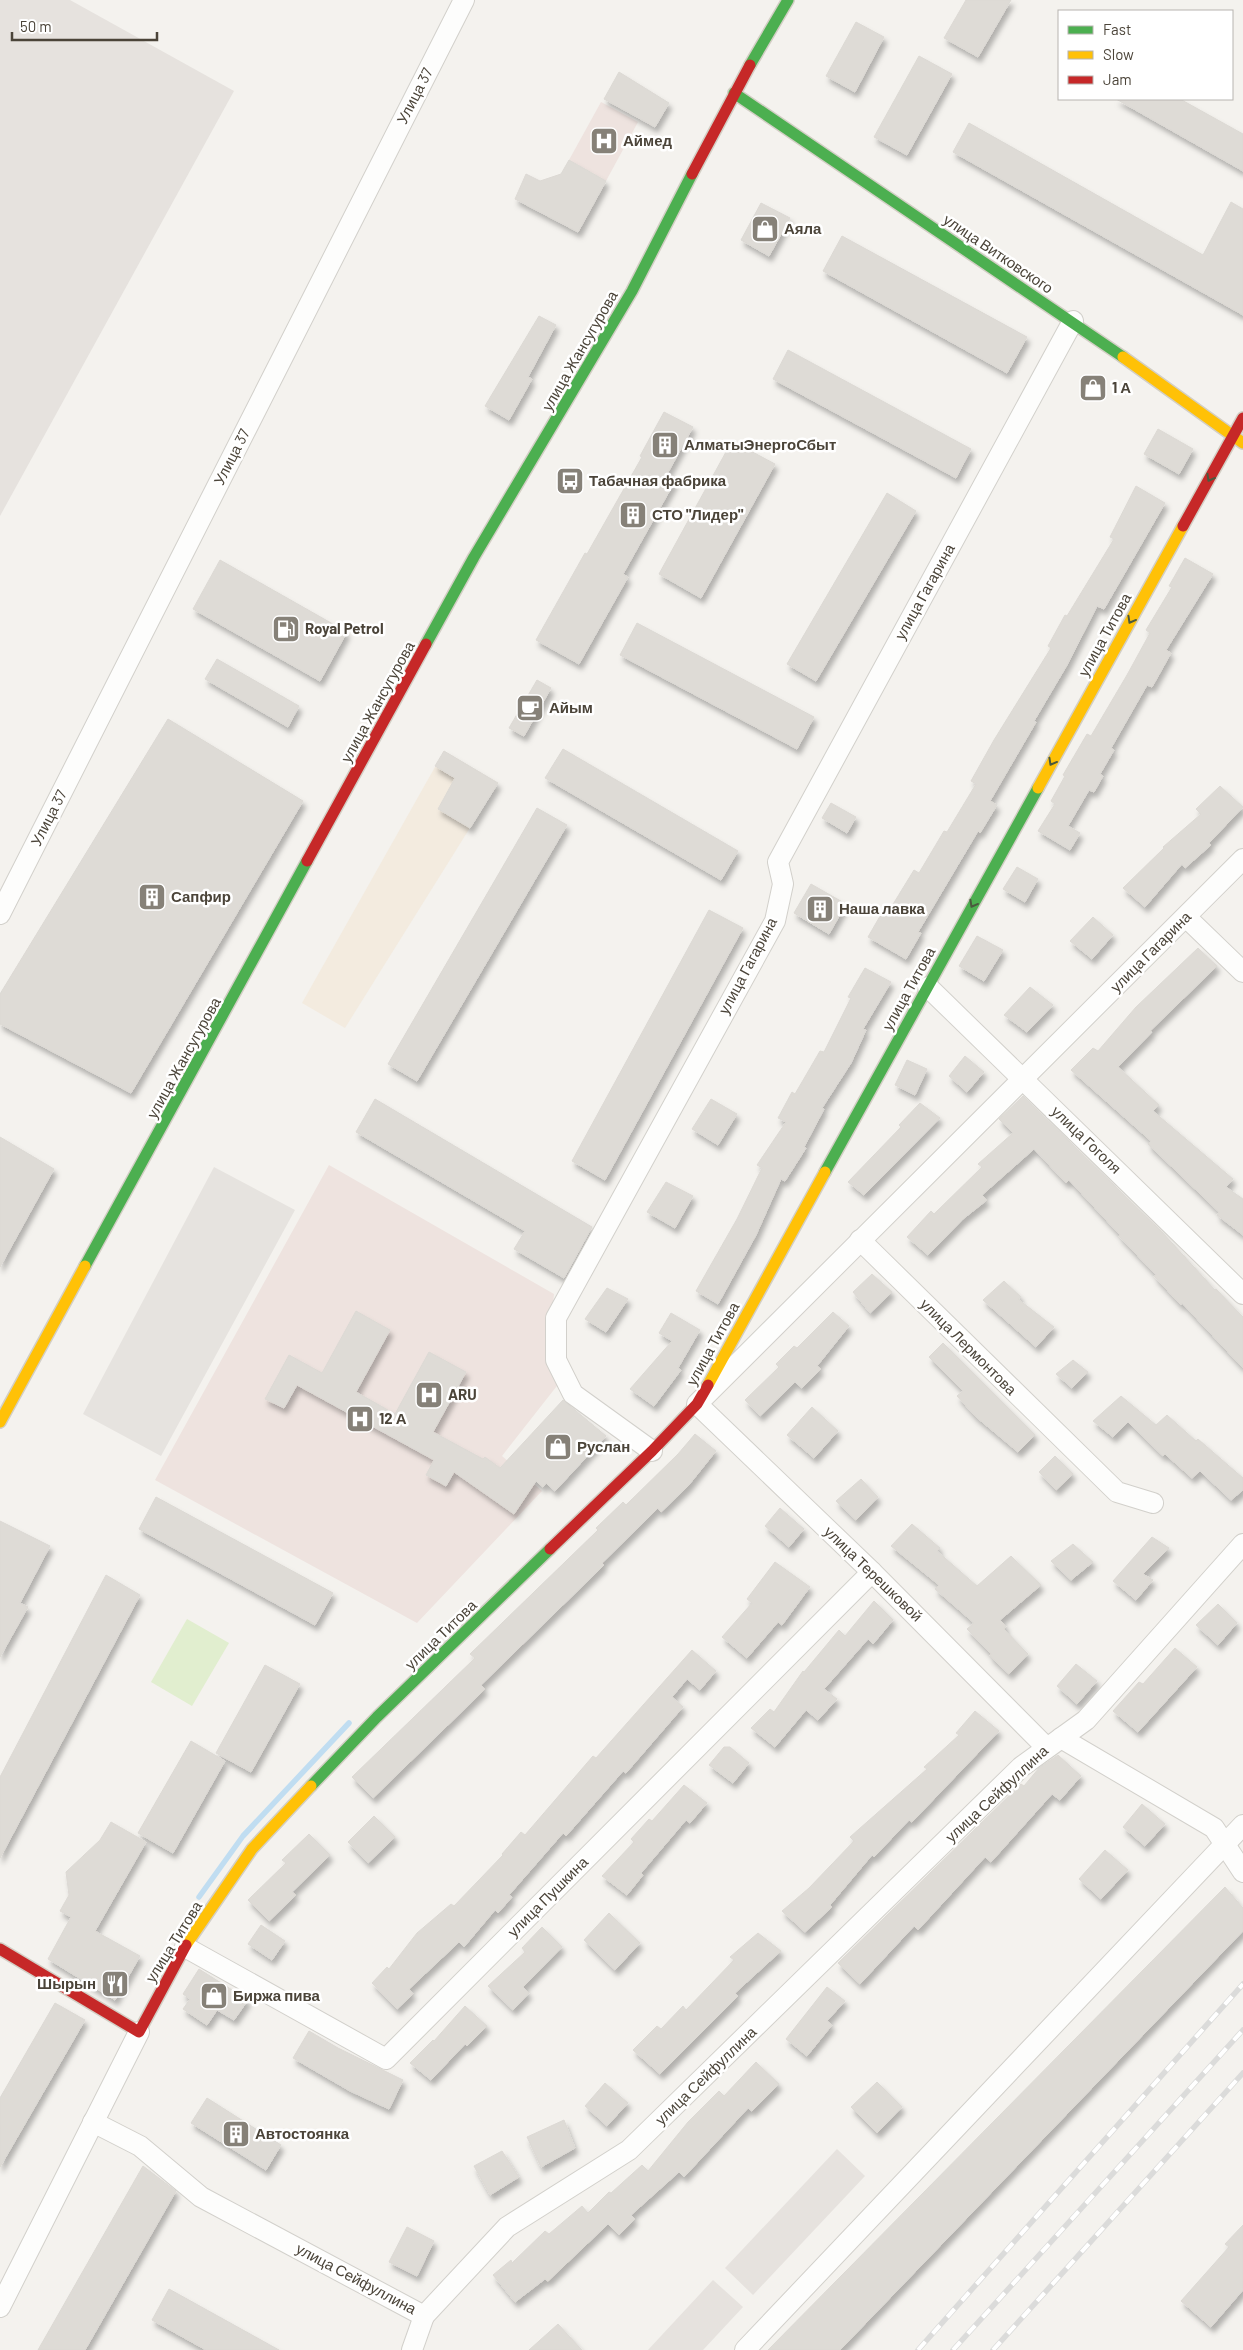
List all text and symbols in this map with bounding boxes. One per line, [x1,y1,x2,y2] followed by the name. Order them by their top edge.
[12,10,158,42] scale bar
[1058,10,1233,100] legend
[20,17,52,35] text: 50 m
[1103,20,1131,38] text: Fast
[1103,45,1134,63] text: Slow
[392,65,436,127] street label: Улица 37
[1103,70,1132,88] text: Jam
[589,126,619,156] hospital icon: Аймед
[623,131,672,149] place label: Аймед
[940,210,1057,297] street label: улица Витковского
[750,214,780,244] shop icon: Аяла
[784,219,822,237] place label: Аяла
[537,287,621,414] street label: улица Жансугурова
[1078,373,1108,403] shop icon: 1 А
[1112,378,1131,396] place label: 1 А
[209,426,253,488] street label: Улица 37
[650,430,680,460] building icon: АлматыЭнергоСбыт
[684,435,836,453] place label: АлматыЭнергоСбыт
[555,466,585,496] bus stop icon: Табачная фабрика
[589,471,727,489] place label: Табачная фабрика
[1206,473,1216,482] one-way arrow
[618,500,648,530] building icon: СТО "Лидер"
[652,505,744,523] place label: СТО "Лидер"
[890,540,958,643] street label: улица Гагарина
[1074,589,1135,679] street label: улица Титова
[271,614,301,644] fuel station icon: Royal Petrol
[1127,615,1137,624] one-way arrow
[305,619,384,637] place label: Royal Petrol
[336,637,418,765] street label: улица Жансугурова
[515,693,545,723] cafe icon: Айым
[549,698,593,716] place label: Айым
[1048,757,1058,766] one-way arrow
[26,787,70,849] street label: Улица 37
[137,882,167,912] building icon: Сапфир
[171,887,231,905] place label: Сапфир
[805,894,835,924] building icon: Наша лавка
[839,899,926,917] place label: Наша лавка
[970,899,980,908] one-way arrow
[1106,907,1195,995] street label: улица Гагарина
[714,914,780,1017] street label: улица Гагарина
[878,943,939,1033] street label: улица Титова
[142,993,224,1121] street label: улица Жансугурова
[1048,1102,1125,1177] street label: улица Гоголя
[917,1294,1021,1399] street label: улица Лермонтова
[682,1298,743,1388] street label: улица Титова
[414,1380,444,1410] hospital icon: ARU
[448,1385,477,1403] place label: ARU
[345,1404,375,1434] hospital icon: 12 А
[379,1409,407,1427] place label: 12 А
[543,1432,573,1462] shop icon: Руслан
[577,1437,630,1455] place label: Руслан
[821,1522,926,1625] street label: улица Терешковой
[401,1595,480,1673] street label: улица Титова
[941,1741,1052,1845] street label: улица Сейфуллина
[503,1852,592,1940] street label: улица Пушкина
[141,1897,206,1985] street label: улица Титова
[100,1969,130,1999] restaurant icon: Шырын
[37,1974,96,1992] place label: Шырын
[199,1981,229,2011] shop icon: Биржа пива
[233,1986,320,2004] place label: Биржа пива
[651,2022,760,2128] street label: улица Сейфуллина
[221,2119,251,2149] building icon: Автостоянка
[255,2124,350,2142] place label: Автостоянка
[293,2239,420,2318] street label: улица Сейфуллина

